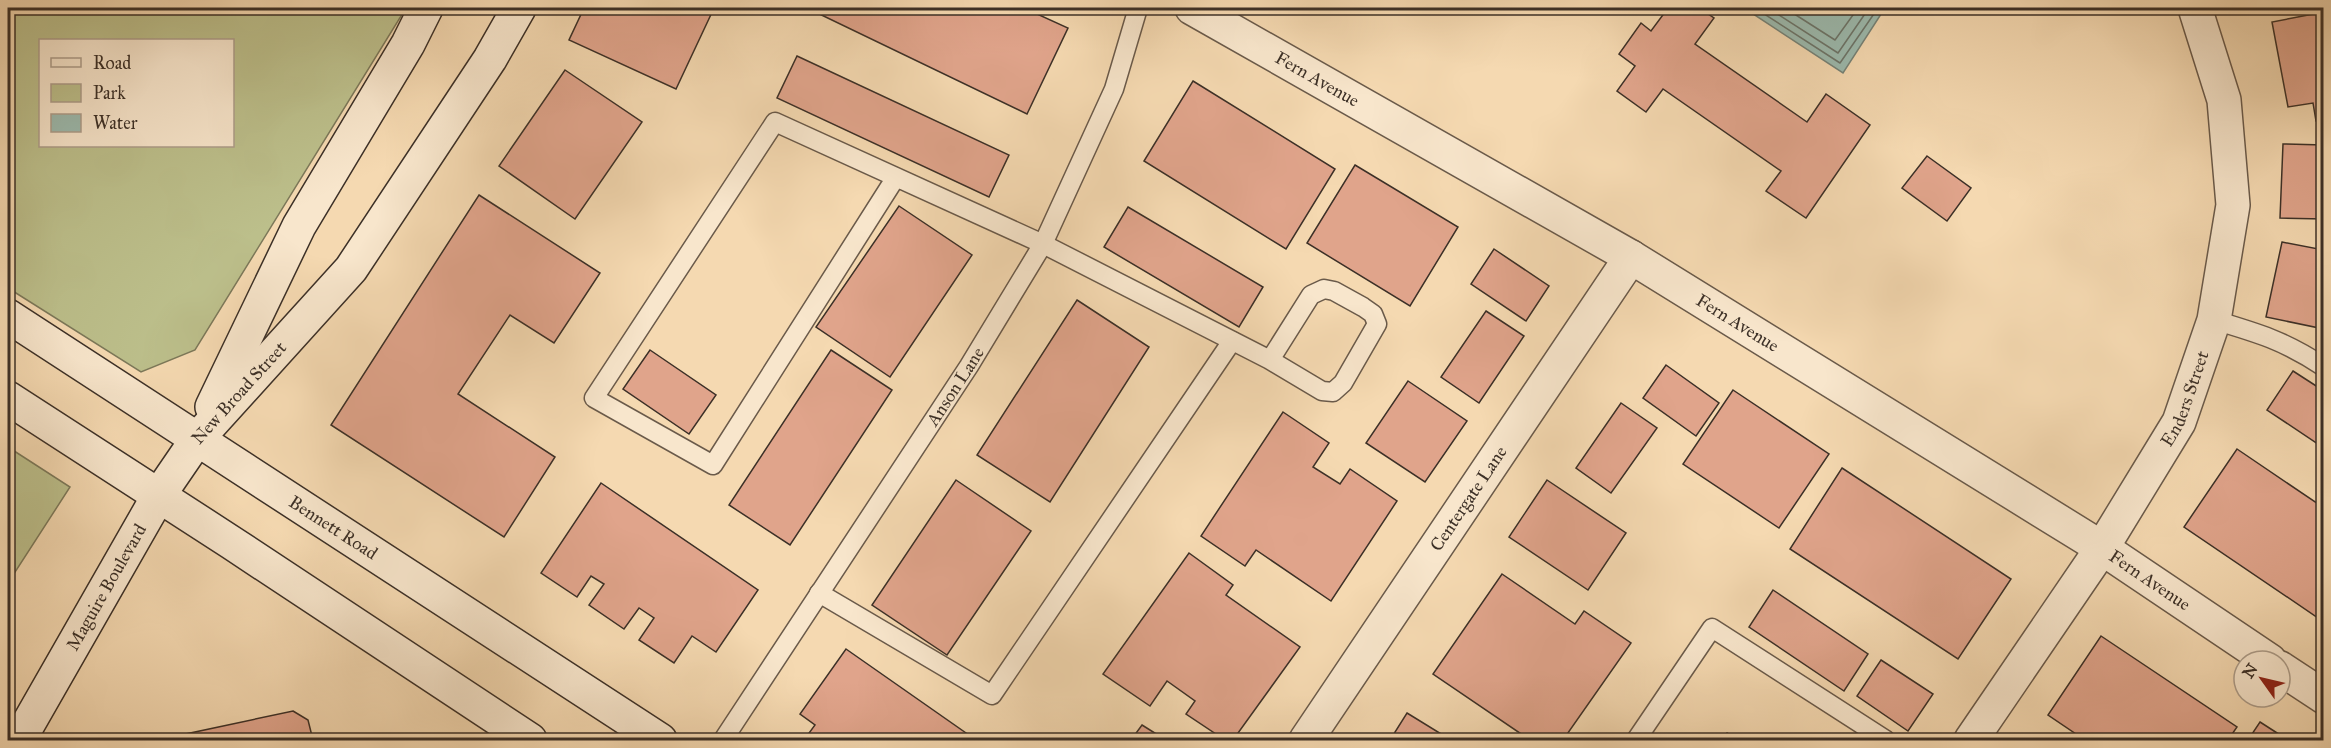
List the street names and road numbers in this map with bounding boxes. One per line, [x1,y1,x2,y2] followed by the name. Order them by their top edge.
[1271,46,1363,112] street label: Fern Avenue
[1692,289,1783,357] street label: Fern Avenue
[187,336,291,449] street label: New Broad Street
[921,343,989,431] street label: Anson Lane
[2156,347,2214,451] street label: Enders Street
[1425,442,1512,555] street label: Centergate Lane
[285,491,382,564] street label: Bennett Road
[61,520,151,654] street label: Maguire Boulevard
[2105,545,2195,615] street label: Fern Avenue

